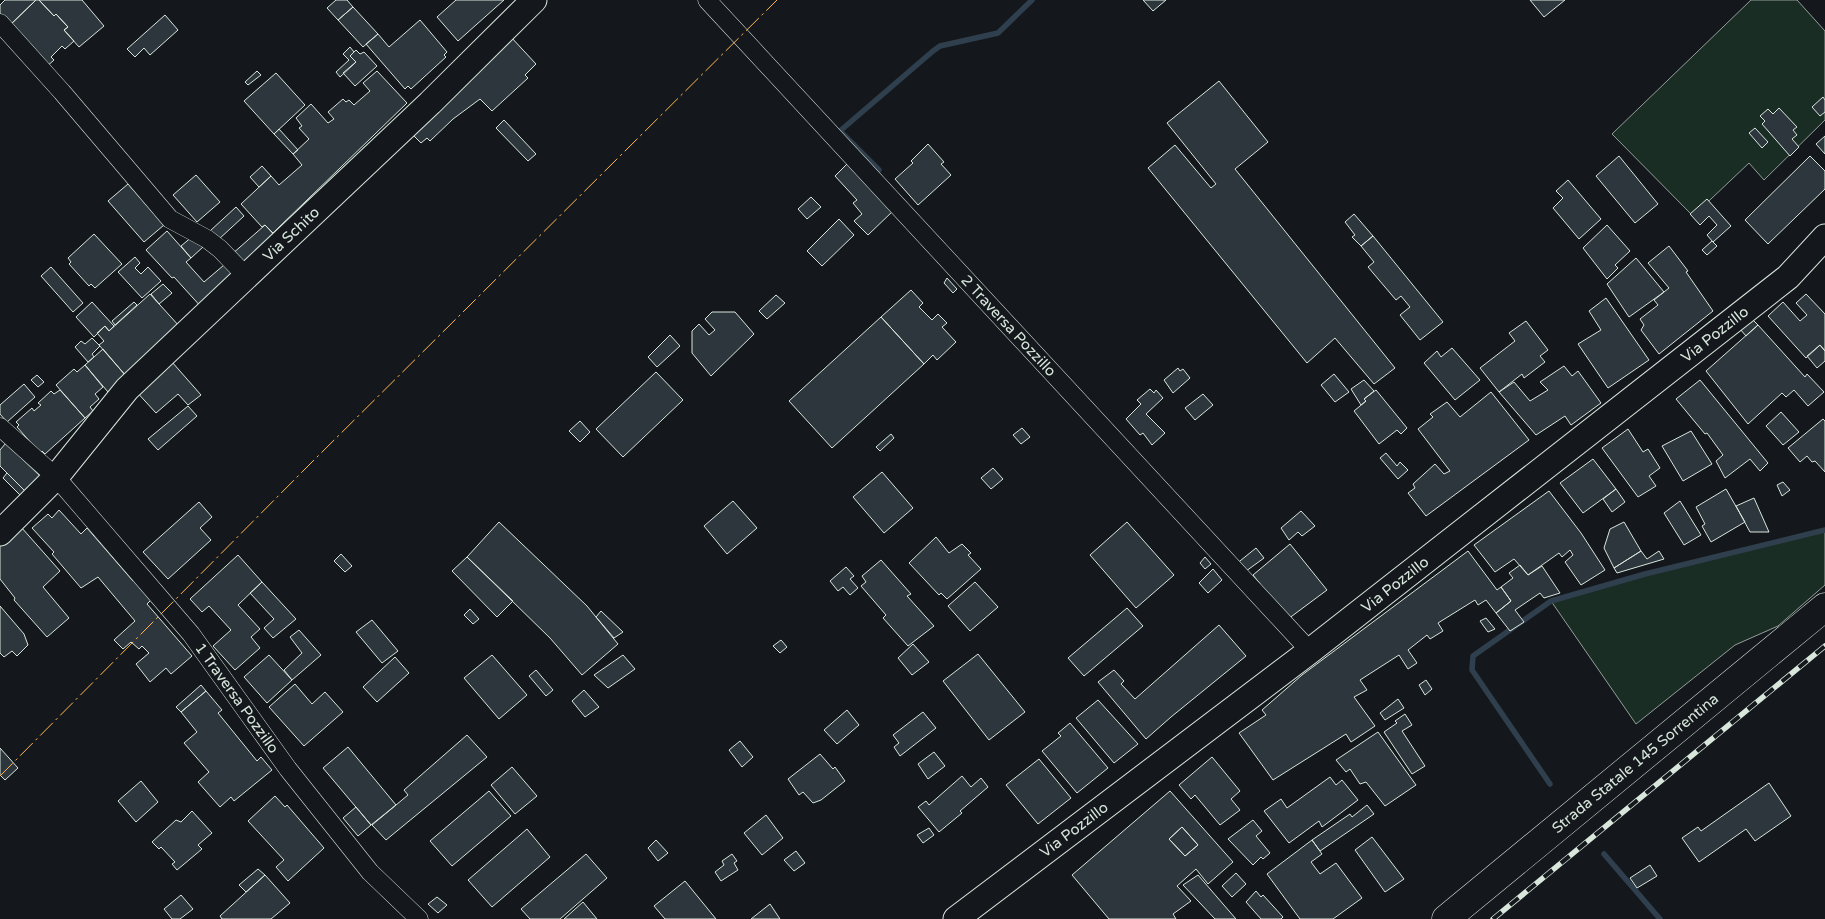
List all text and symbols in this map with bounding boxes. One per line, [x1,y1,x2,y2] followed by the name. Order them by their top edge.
[259,203,323,265] street label: Via Schito
[957,271,1060,380] street label: 2 Traversa Pozzillo
[1677,302,1752,366] street label: Via Pozzillo
[1358,552,1432,616] street label: Via Pozzillo
[191,639,283,757] street label: 1 Traversa Pozzillo
[1548,690,1722,837] street label: Strada Statale 145 Sorrentina
[1036,798,1112,861] street label: Via Pozzillo

